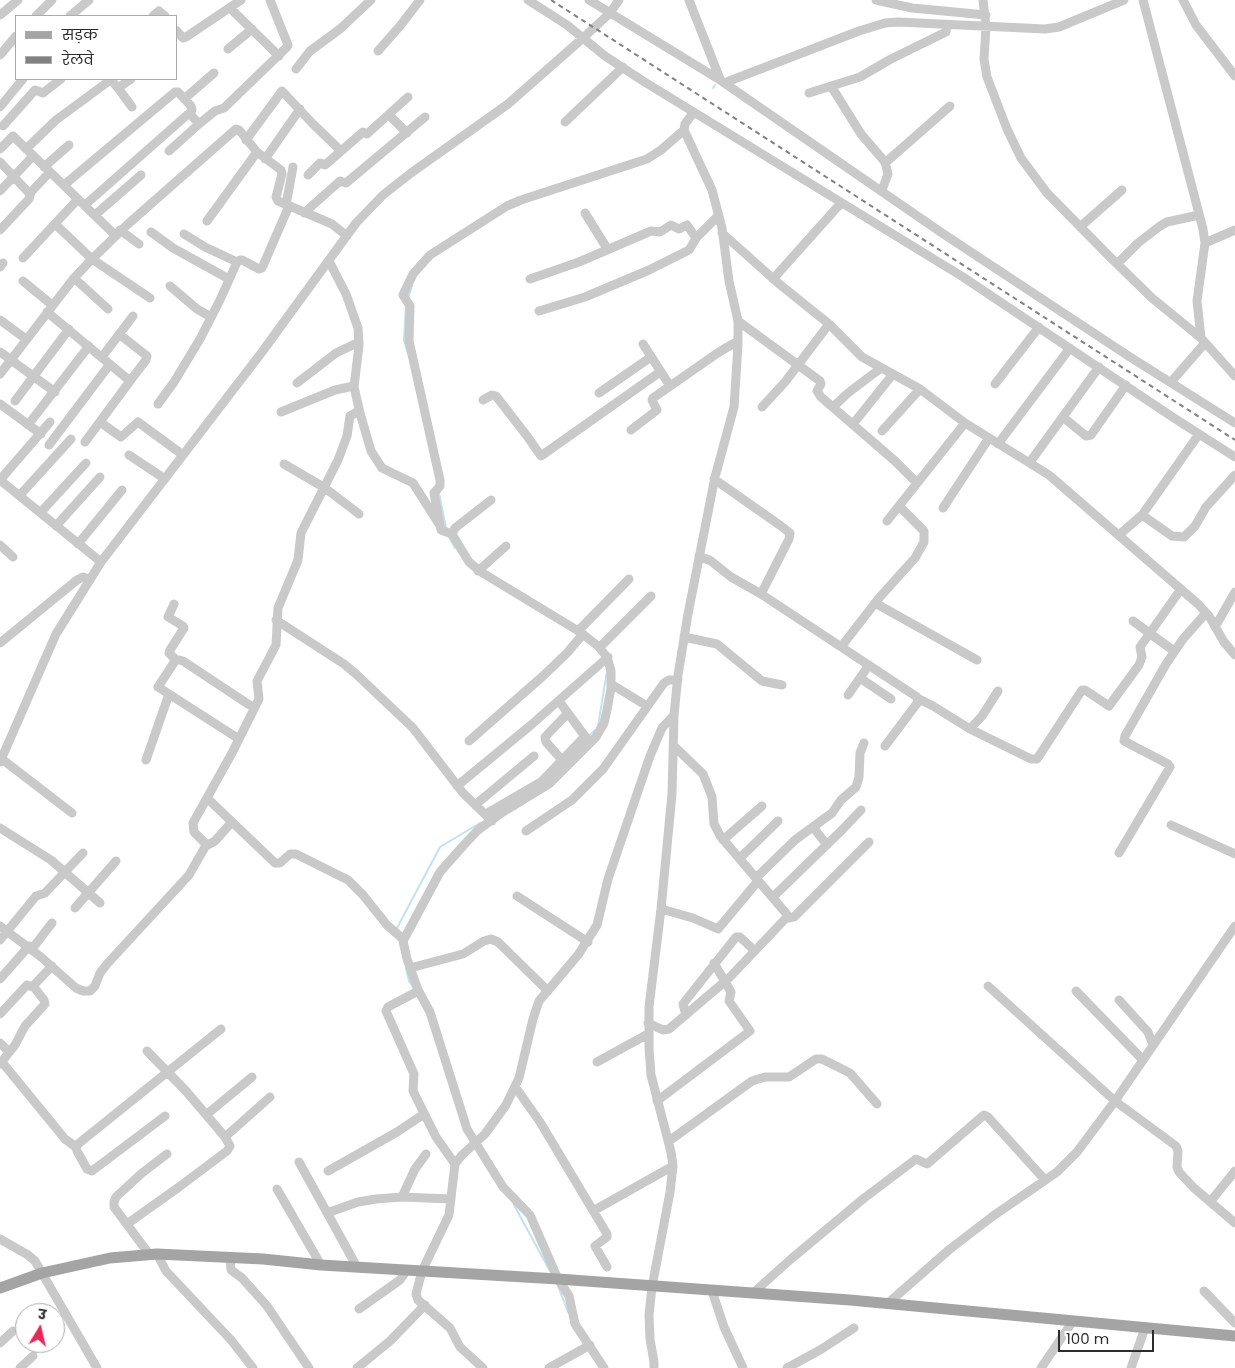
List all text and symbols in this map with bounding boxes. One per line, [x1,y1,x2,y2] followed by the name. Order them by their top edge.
[15,15,178,80] legend
[62,24,98,45] text: सड़क
[62,49,94,70] text: रेलवे
[15,1303,65,1353] north arrow
[37,1304,48,1325] text: उ
[1060,1320,1156,1352] scale bar
[1066,1328,1109,1349] text: 100 m

